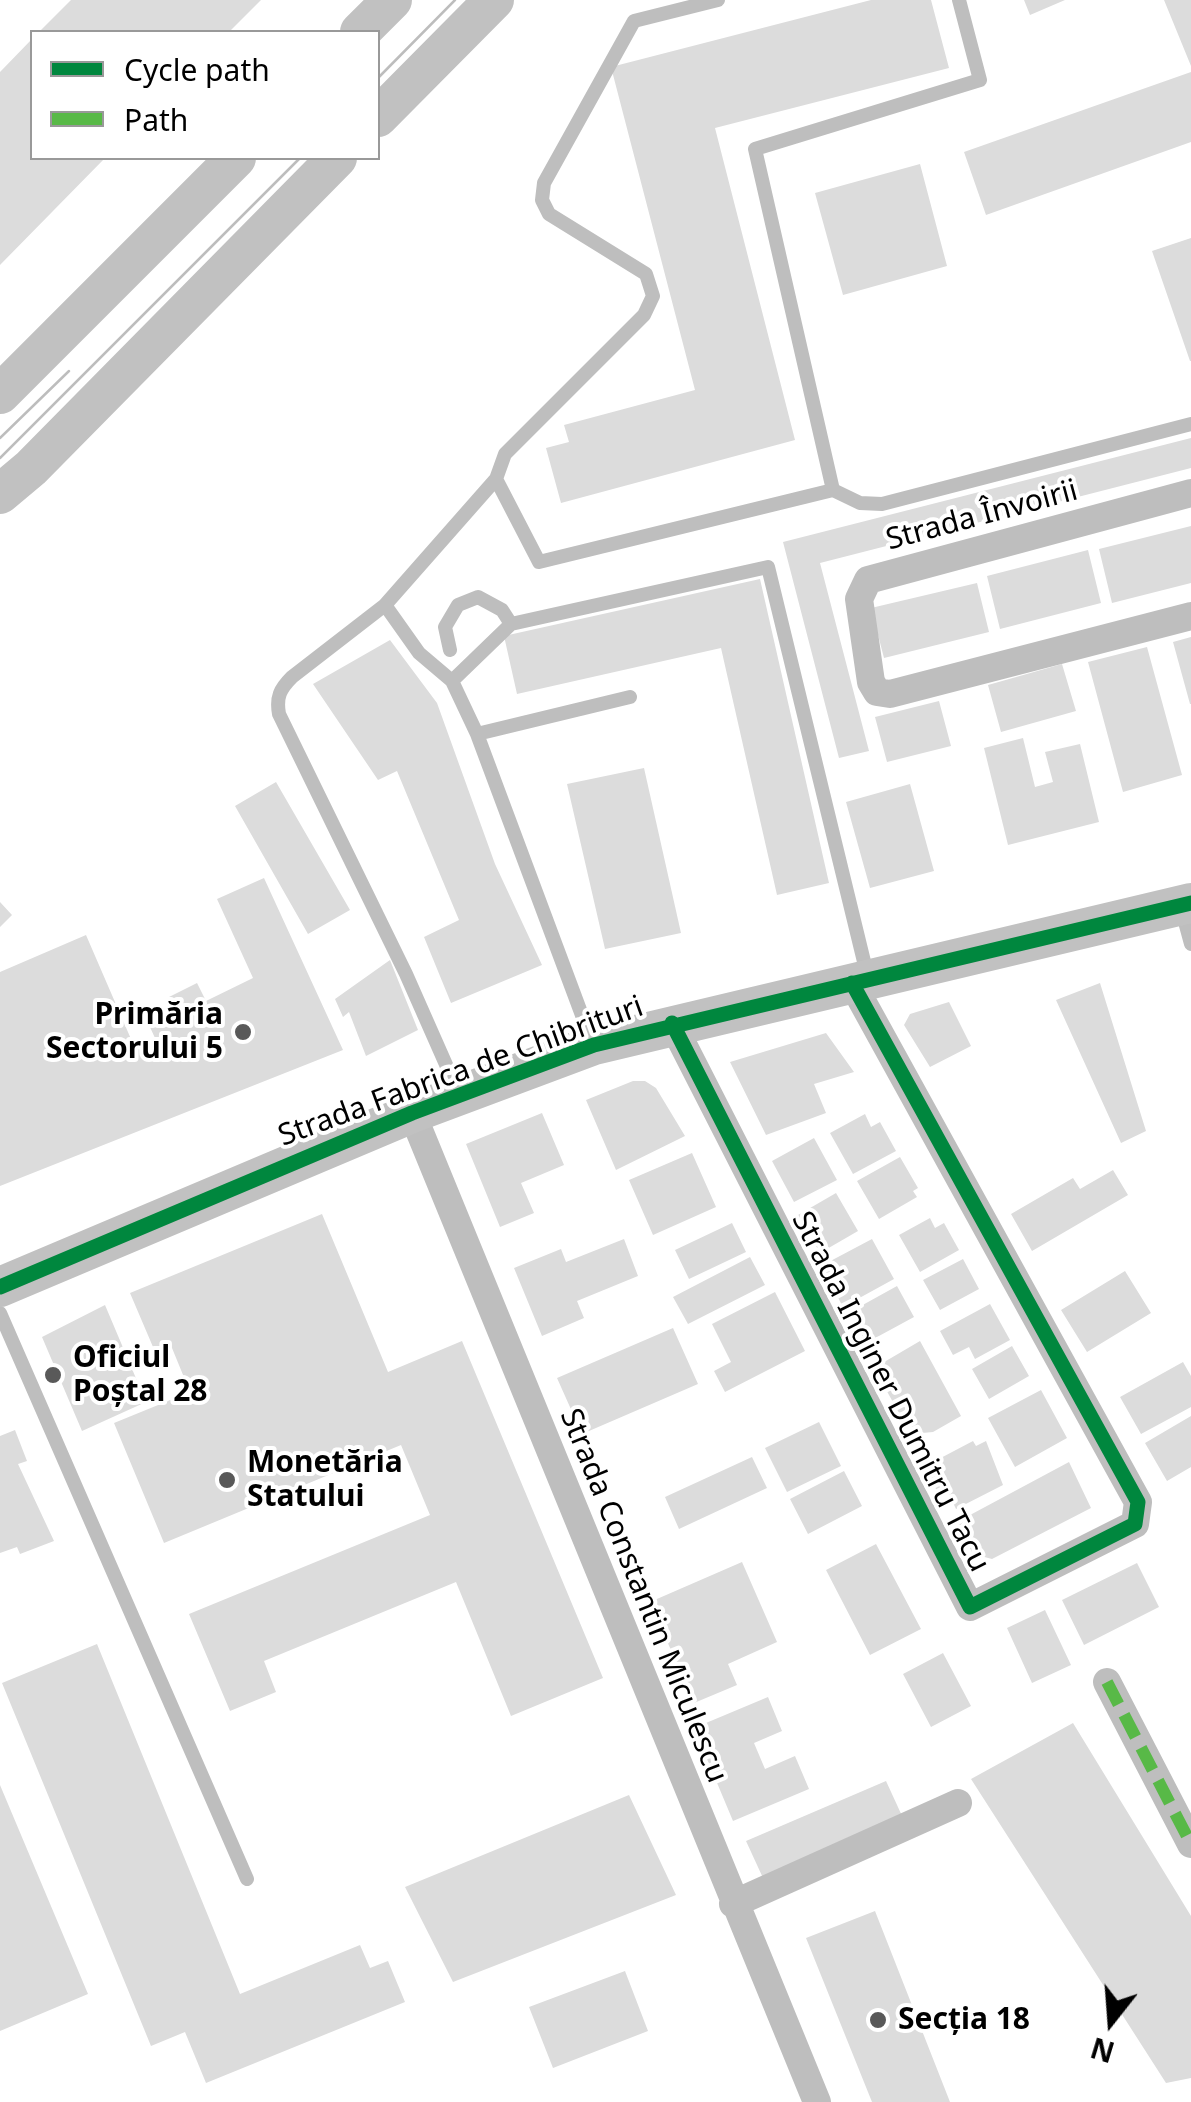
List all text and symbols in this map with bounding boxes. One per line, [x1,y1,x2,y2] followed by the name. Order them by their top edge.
[30,30,380,160] legend
[124,49,270,90] text: Cycle path
[124,99,188,140] text: Path
[882,473,1082,559] street label: Strada Învoirii
[274,989,648,1155] street label: Strada Fabrica de Chibrituri
[46,997,223,1068] place label: Primăria Sectorului 5
[232,1021,254,1043] marker: Primăria Sectorului 5
[783,1206,997,1578] street label: Strada Inginer Dumitru Tacu
[73,1340,207,1410] place label: Oficiul Poștal 28
[42,1364,64,1386] marker: Oficiul Poștal 28
[551,1404,735,1788] street label: Strada Constantin Miculescu
[247,1445,403,1516] place label: Monetăria Statului
[216,1469,238,1491] marker: Monetăria Statului
[1061,1972,1161,2072] north arrow
[898,2002,1030,2038] place label: Secția 18
[867,2009,889,2031] marker: Secția 18
[1086,2029,1119,2072] text: N

